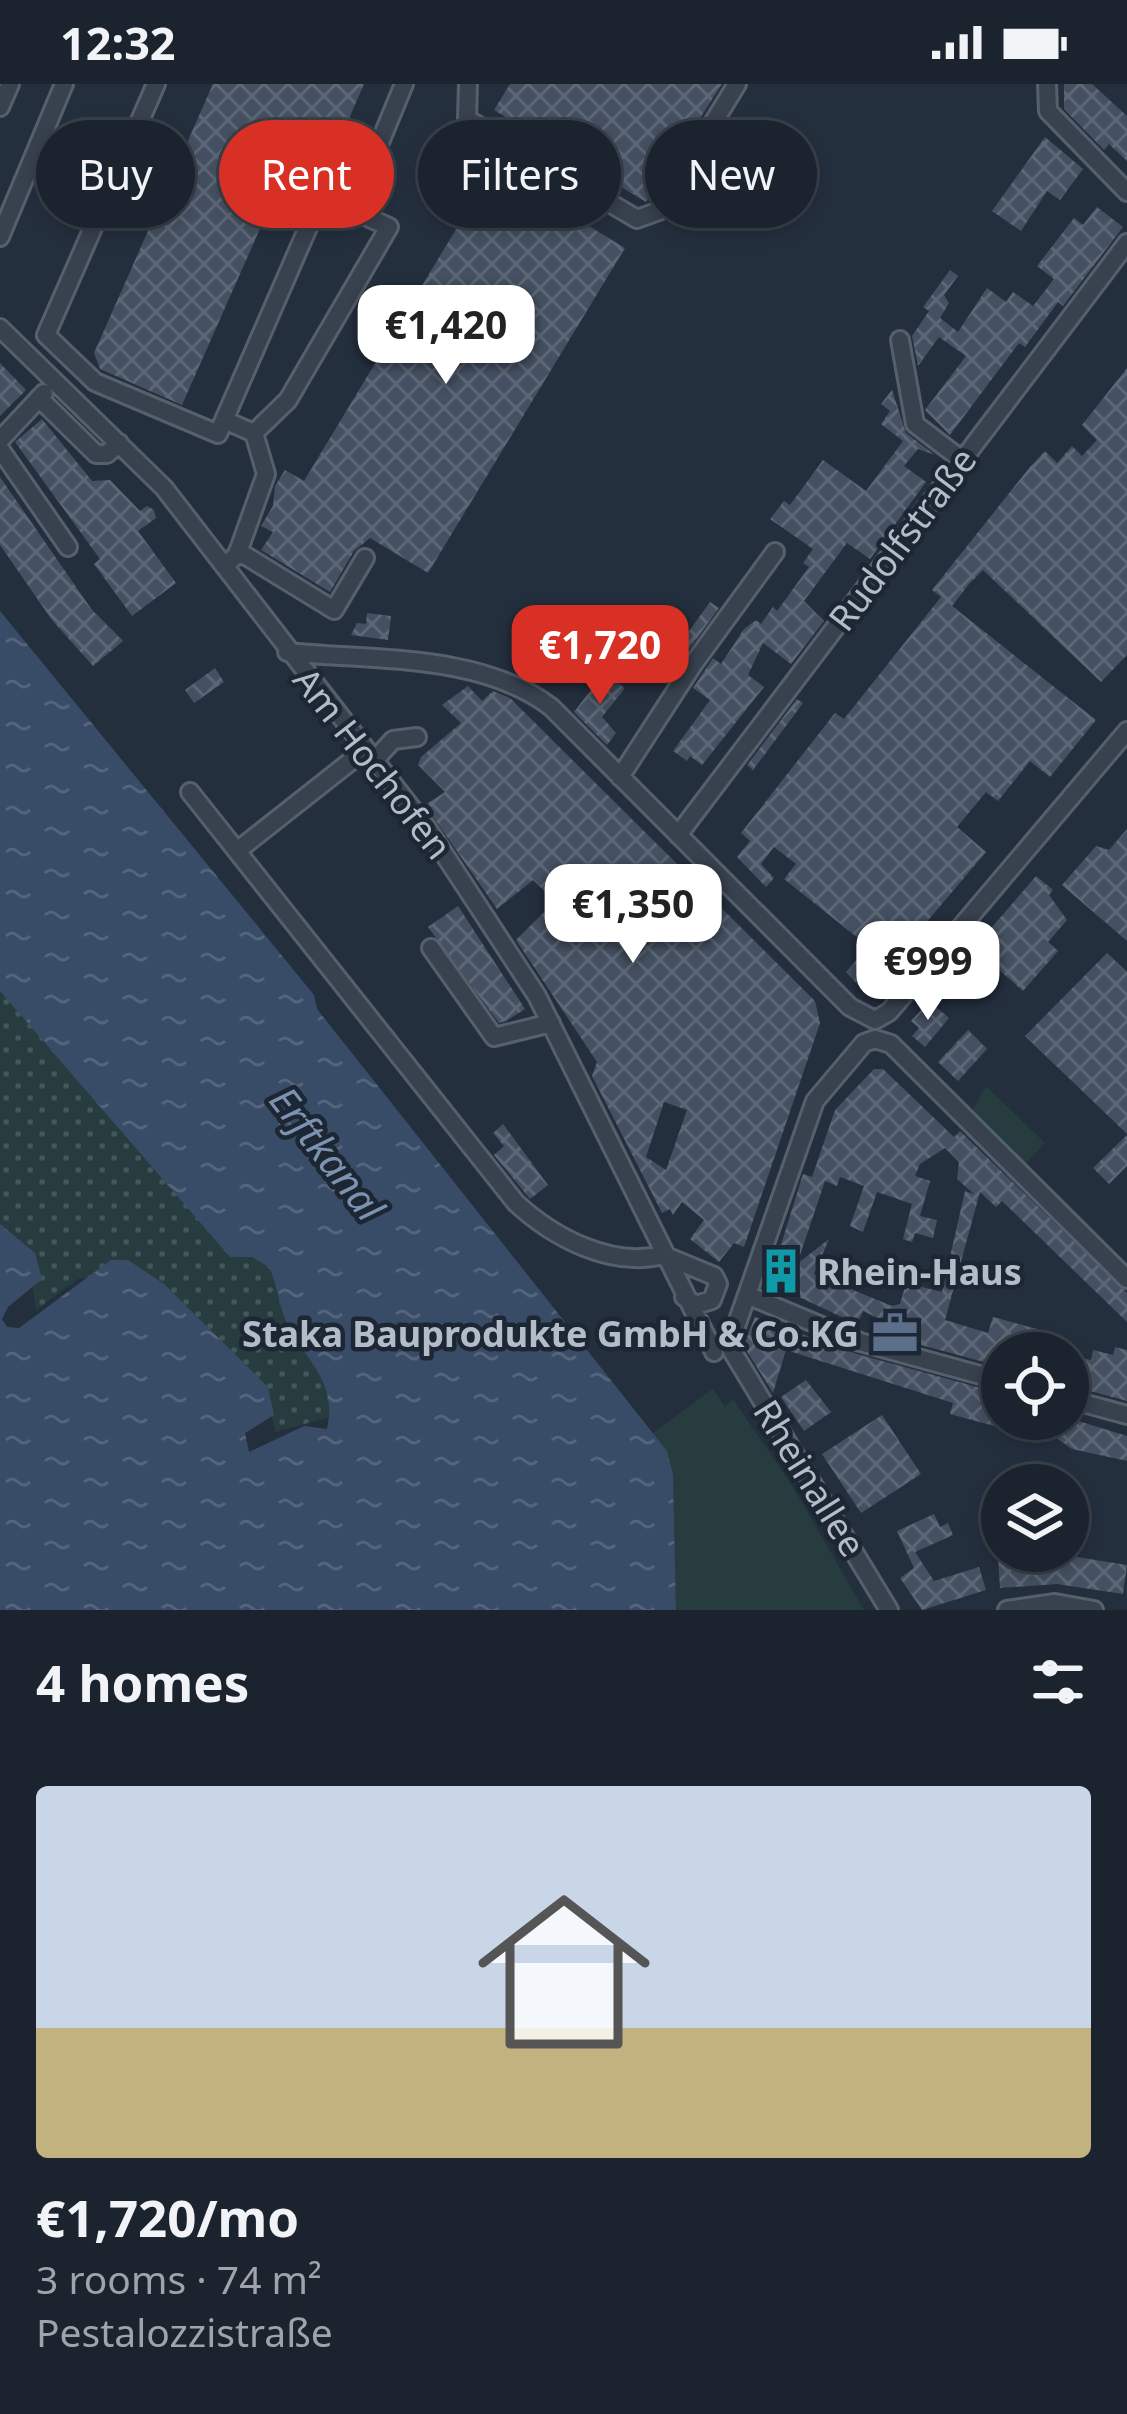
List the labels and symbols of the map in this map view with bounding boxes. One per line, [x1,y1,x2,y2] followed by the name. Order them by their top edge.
[348,285,544,387] pin: €1,420
[817,437,987,641] street label: Rudolfstraße
[502,605,698,707] pin: €1,720
[283,657,463,869] street label: Am Hochofen
[535,864,731,966] pin: €1,350
[857,921,999,1023] pin: €999
[259,1075,398,1232] water label: Erftkanal
[756,1246,806,1296] building icon: Rhein-Haus
[817,1247,1022,1296] place label: Rhein-Haus
[870,1308,920,1358] office icon: Staka Bauprodukte GmbH & Co.KG
[242,1309,859,1358] place label: Staka Bauprodukte GmbH & Co.KG
[743,1390,877,1566] street label: Rheinallee

